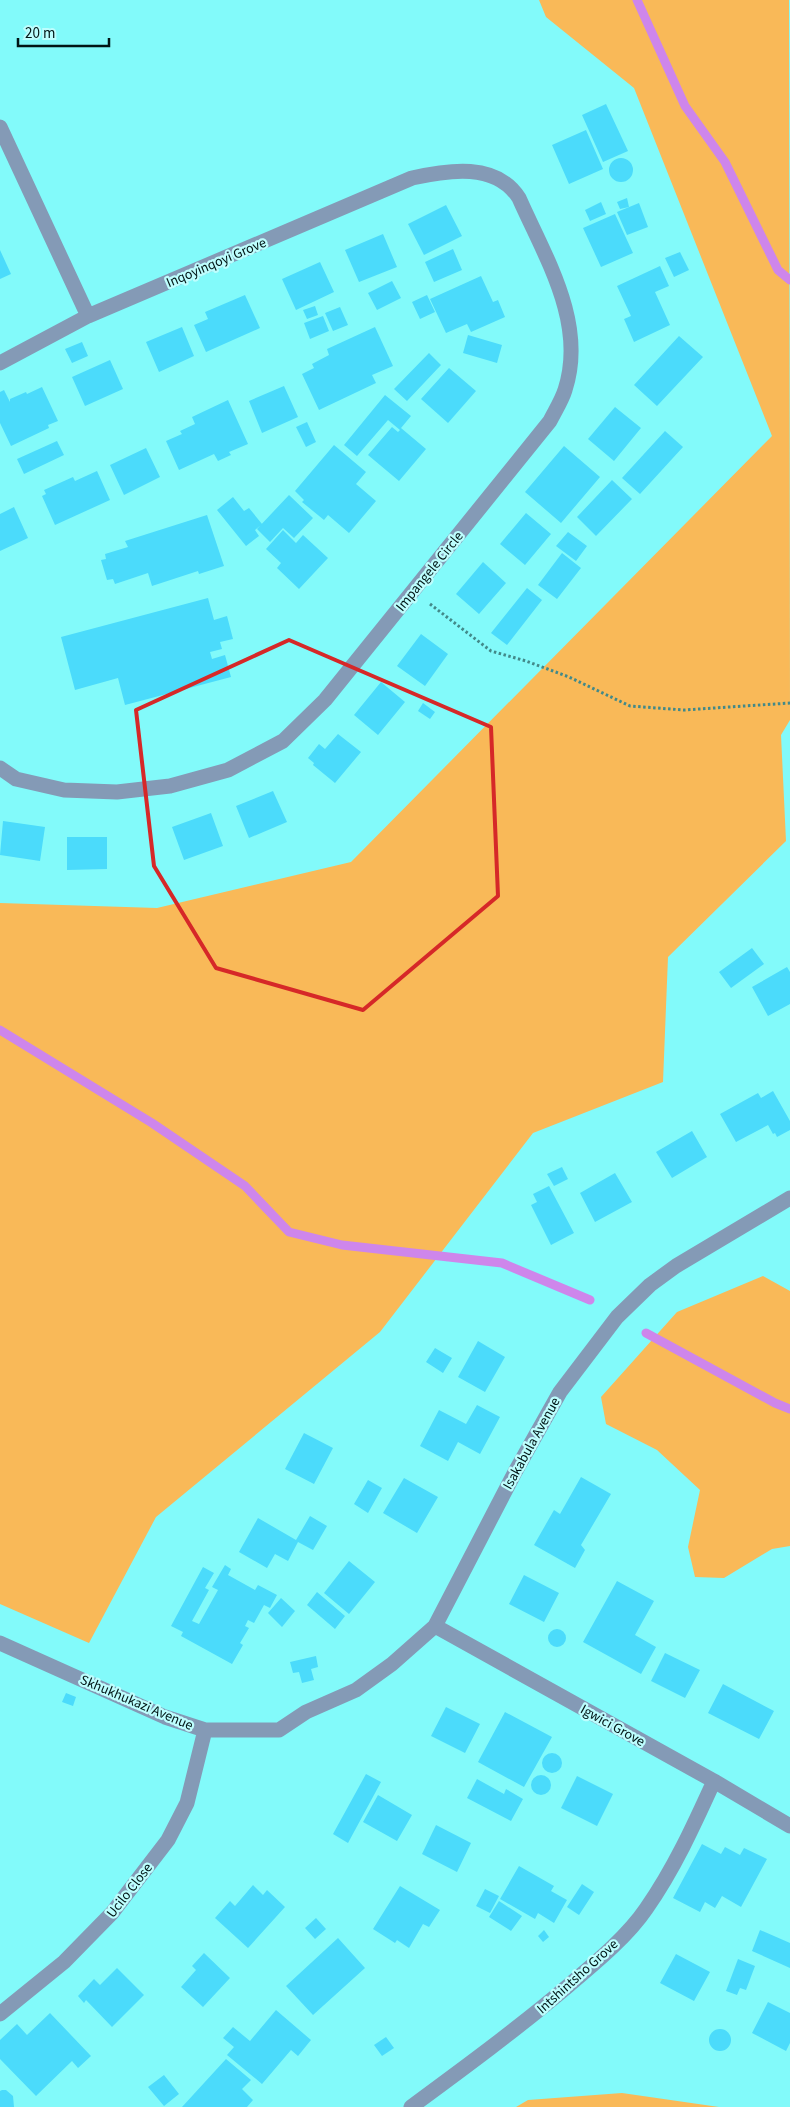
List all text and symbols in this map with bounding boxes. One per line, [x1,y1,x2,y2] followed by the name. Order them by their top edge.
[18,15,109,47] scale bar
[25,23,55,44] text: 20 m
[163,233,269,293] street label: Inqoyinqoyi Grove
[391,527,468,616] street label: Impangele Circle
[498,1394,565,1493] street label: Isakabula Avenue
[77,1670,196,1736] street label: Skhukhukazi Avenue
[577,1700,649,1752] street label: Igwici Grove
[102,1859,158,1922] street label: Ucilo Close
[533,1935,623,2019] street label: Intshintsho Grove

